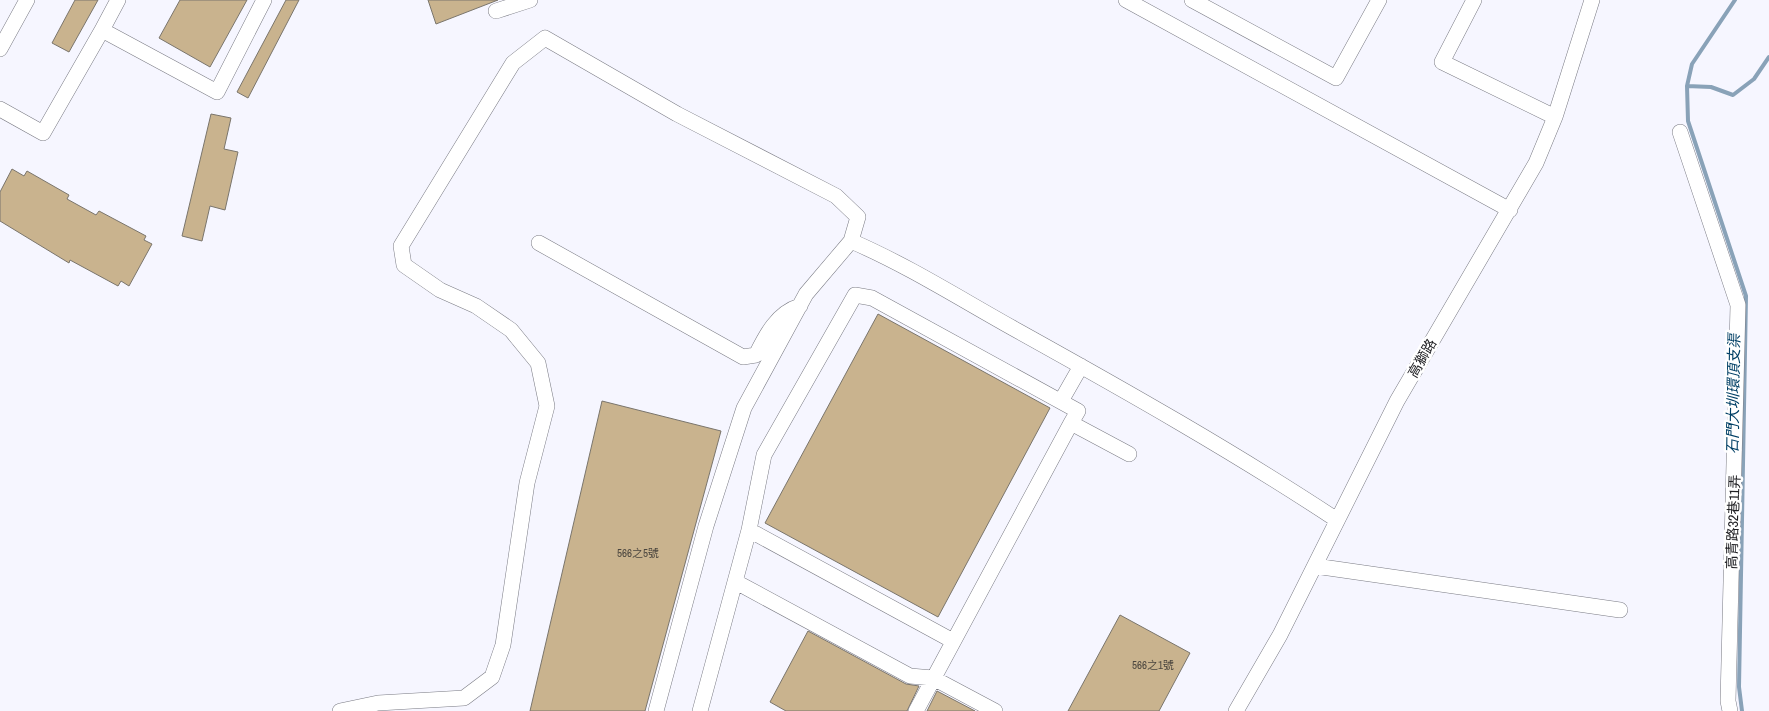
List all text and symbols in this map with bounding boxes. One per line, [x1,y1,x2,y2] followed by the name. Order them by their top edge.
[1721,332,1745,454] water label: 石門大圳環頂支渠
[1404,335,1440,381] street label: 高獅路
[1722,474,1744,570] street label: 高青路32巷11弄
[617,546,659,560] house number: 566之5號
[1132,658,1174,672] house number: 566之1號

